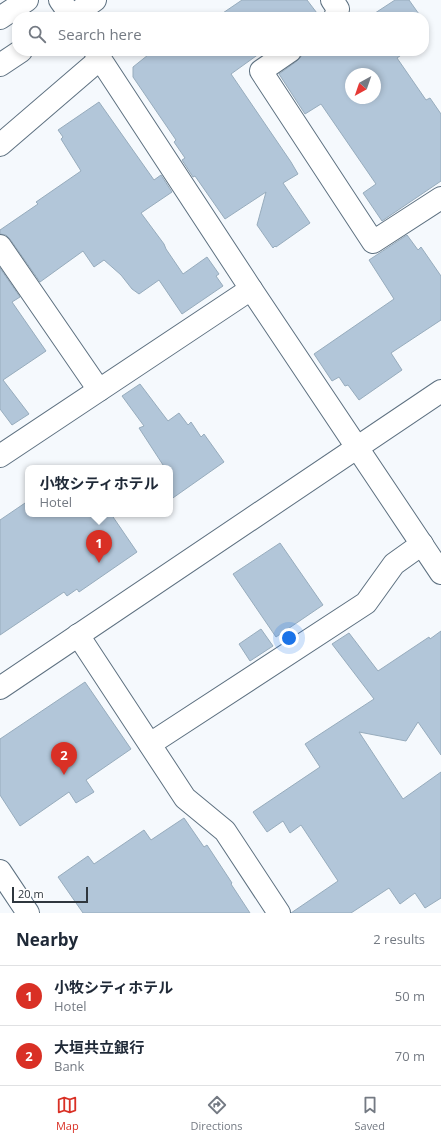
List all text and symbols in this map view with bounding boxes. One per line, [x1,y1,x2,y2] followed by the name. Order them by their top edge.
[12,12,429,56] search box
[26,23,48,45] icon: search
[58,24,142,44] text: Search here
[345,68,381,104] north arrow
[25,465,173,517] popup
[39,473,159,493] text: 小牧シティホテル
[39,493,72,511] text: Hotel
[86,530,112,563] pin: 1
[279,628,299,648] your location
[51,742,77,775] pin: 2
[12,885,88,904] scale bar
[18,886,44,901] text: 20 m
[16,928,78,951] text: Nearby
[373,930,425,948] text: 2 results
[54,977,173,997] text: 小牧シティホテル
[25,987,33,1005] text: 1
[395,987,425,1005] text: 50 m
[54,997,87,1015] text: Hotel
[54,1037,144,1057] text: 大垣共立銀行
[25,1047,33,1065] text: 2
[395,1047,425,1065] text: 70 m
[54,1057,84,1075] text: Bank
[56,1094,79,1133] tab: Map
[191,1094,243,1133] tab: Directions
[354,1094,385,1133] tab: Saved

